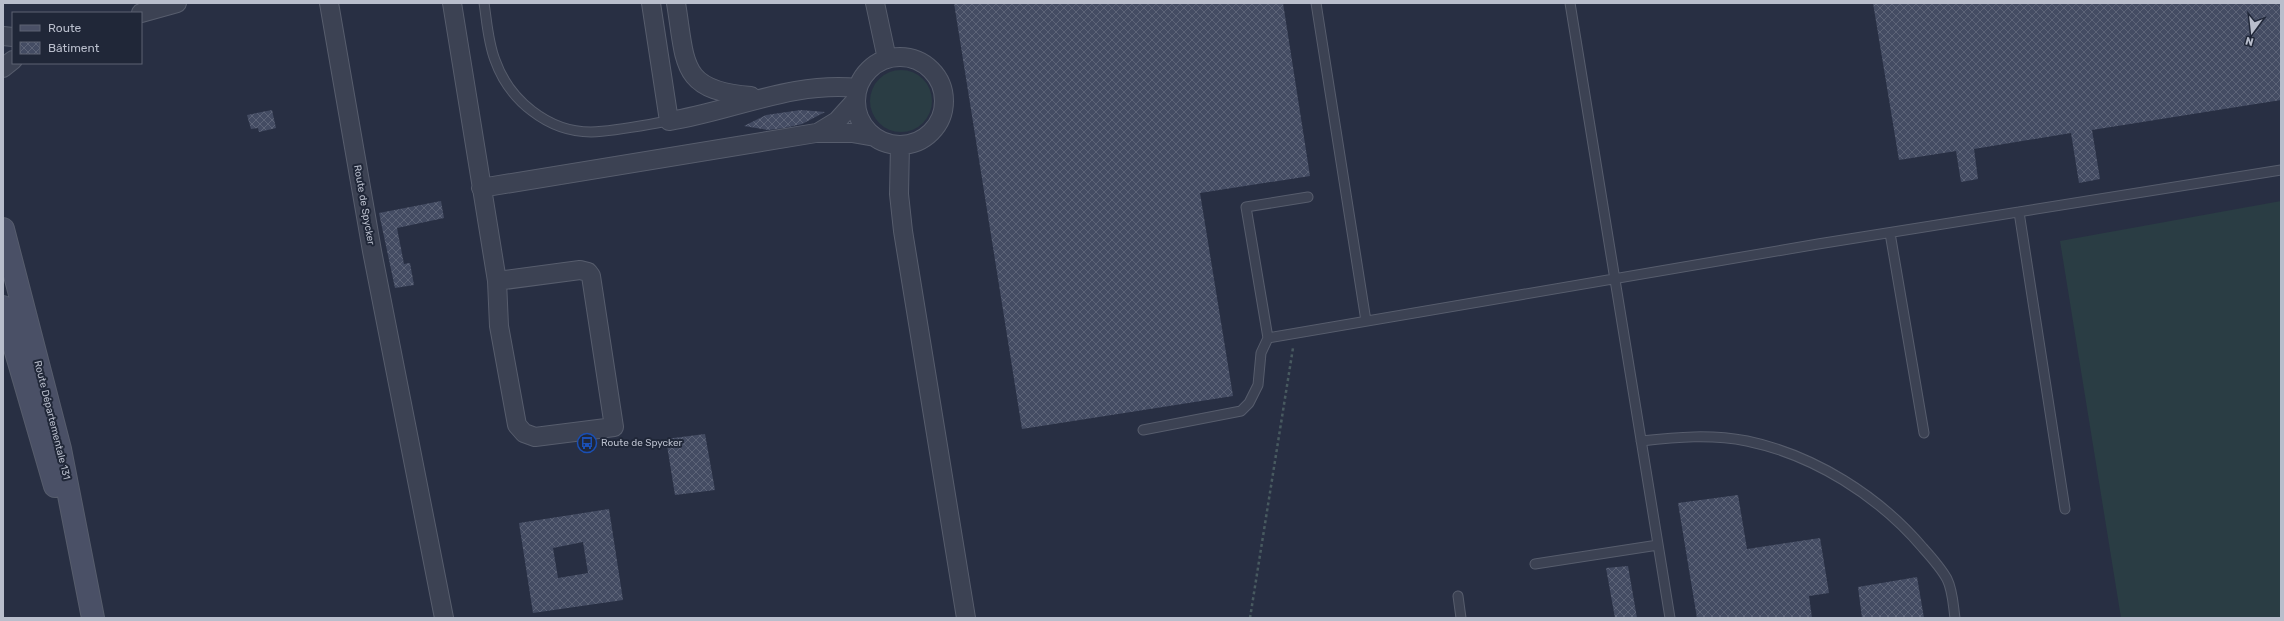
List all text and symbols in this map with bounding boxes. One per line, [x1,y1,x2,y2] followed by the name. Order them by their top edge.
[12,12,142,64] legend
[2232,12,2272,52] north arrow
[48,21,82,35] text: Route
[2244,34,2255,48] text: N
[48,41,100,55] text: Bâtiment
[351,164,377,246] street label: Route de Spycker
[31,359,73,481] street label: Route Départementale 131
[576,432,598,454] bus stop icon: Route de Spycker
[601,437,683,449] place label: Route de Spycker

